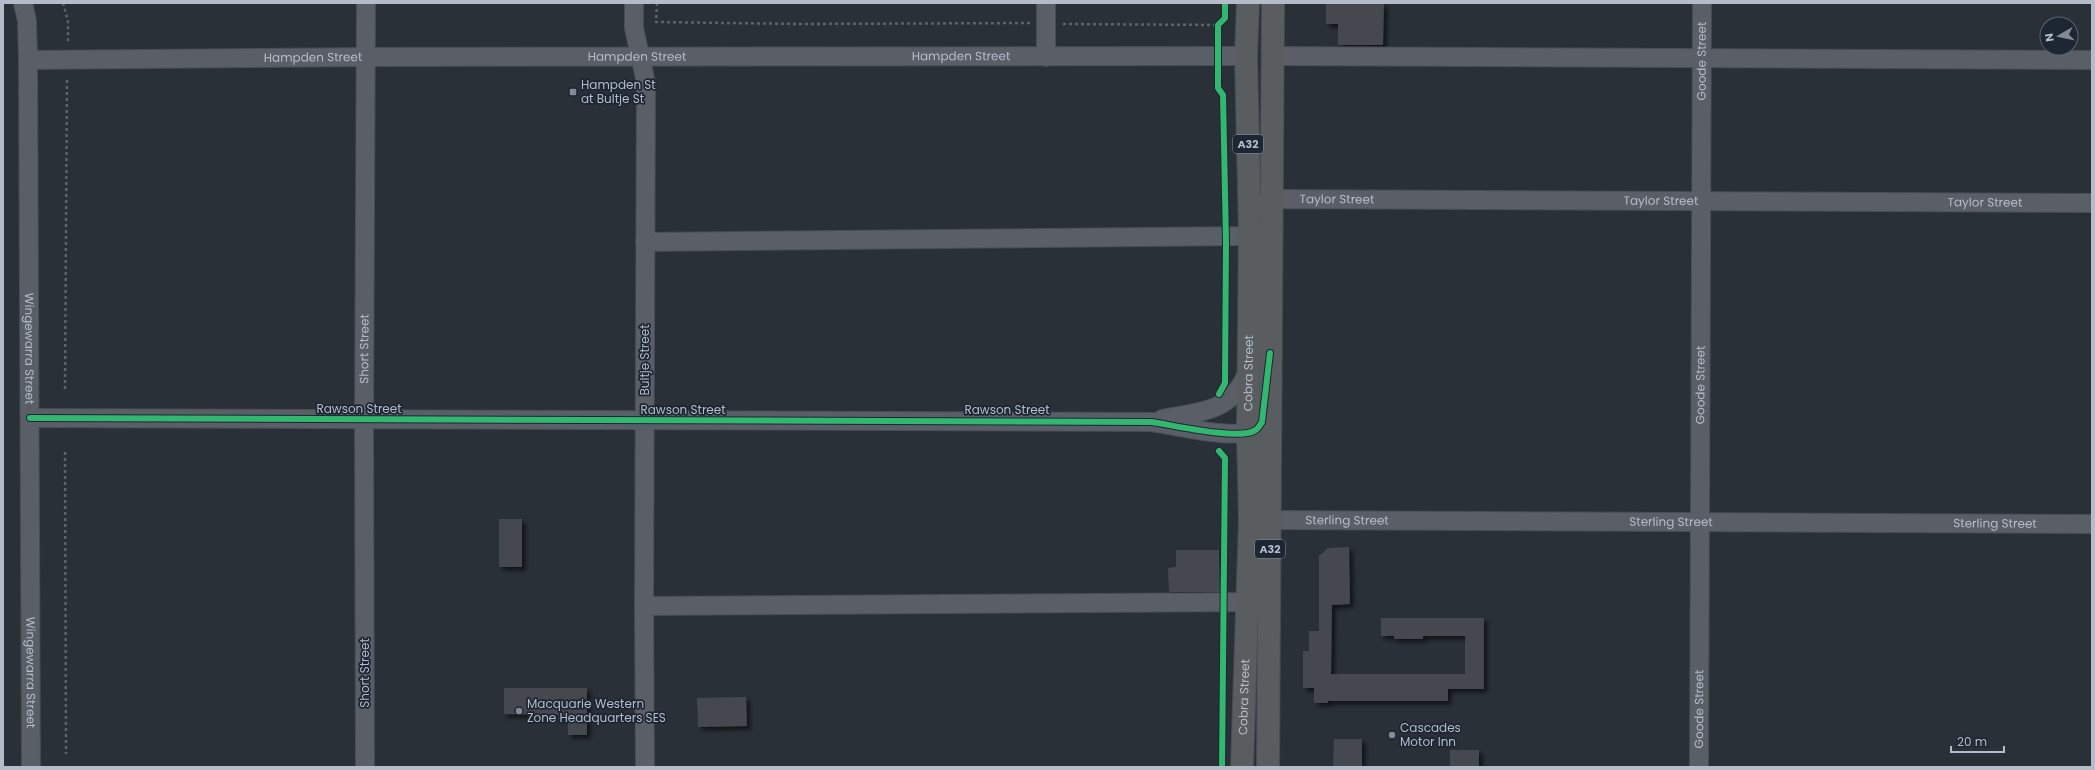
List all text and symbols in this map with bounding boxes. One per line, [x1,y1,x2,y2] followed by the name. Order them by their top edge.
[2039,16,2079,56] north arrow
[1693,22,1710,100] street label: Goode Street
[2041,32,2058,43] text: N
[912,47,1010,64] street label: Hampden Street
[264,48,362,66] street label: Hampden Street
[588,48,686,65] street label: Hampden Street
[581,76,656,107] place label: Hampden St at Bultje St
[568,87,578,97] marker: Hampden St at Bultje St
[1233,135,1263,153] road number: A32
[1299,190,1374,207] street label: Taylor Street
[1623,192,1698,209] street label: Taylor Street
[1947,193,2022,211] street label: Taylor Street
[21,293,38,404] street label: Wingewarra Street
[355,314,373,384] street label: Short Street
[636,324,653,396] street label: Bultje Street
[1239,335,1257,411] street label: Cobra Street
[1691,346,1709,424] street label: Goode Street
[316,400,402,417] street label: Rawson Street
[640,401,726,418] street label: Rawson Street
[964,401,1050,418] street label: Rawson Street
[1305,511,1389,529] street label: Sterling Street
[1629,513,1713,530] street label: Sterling Street
[1953,514,2037,532] street label: Sterling Street
[1255,540,1285,558] road number: A32
[22,617,40,728] street label: Wingewarra Street
[356,638,373,708] street label: Short Street
[1234,659,1253,735] street label: Cobra Street
[1690,670,1707,748] street label: Goode Street
[527,695,666,726] place label: Macquarie Western Zone Headquarters SES
[514,706,524,716] marker: Macquarie Western Zone Headquarters SES
[1400,719,1461,750] place label: Cascades Motor Inn
[1951,728,2004,754] scale bar
[1387,730,1397,740] marker: Cascades Motor Inn
[1957,733,1987,750] text: 20 m

